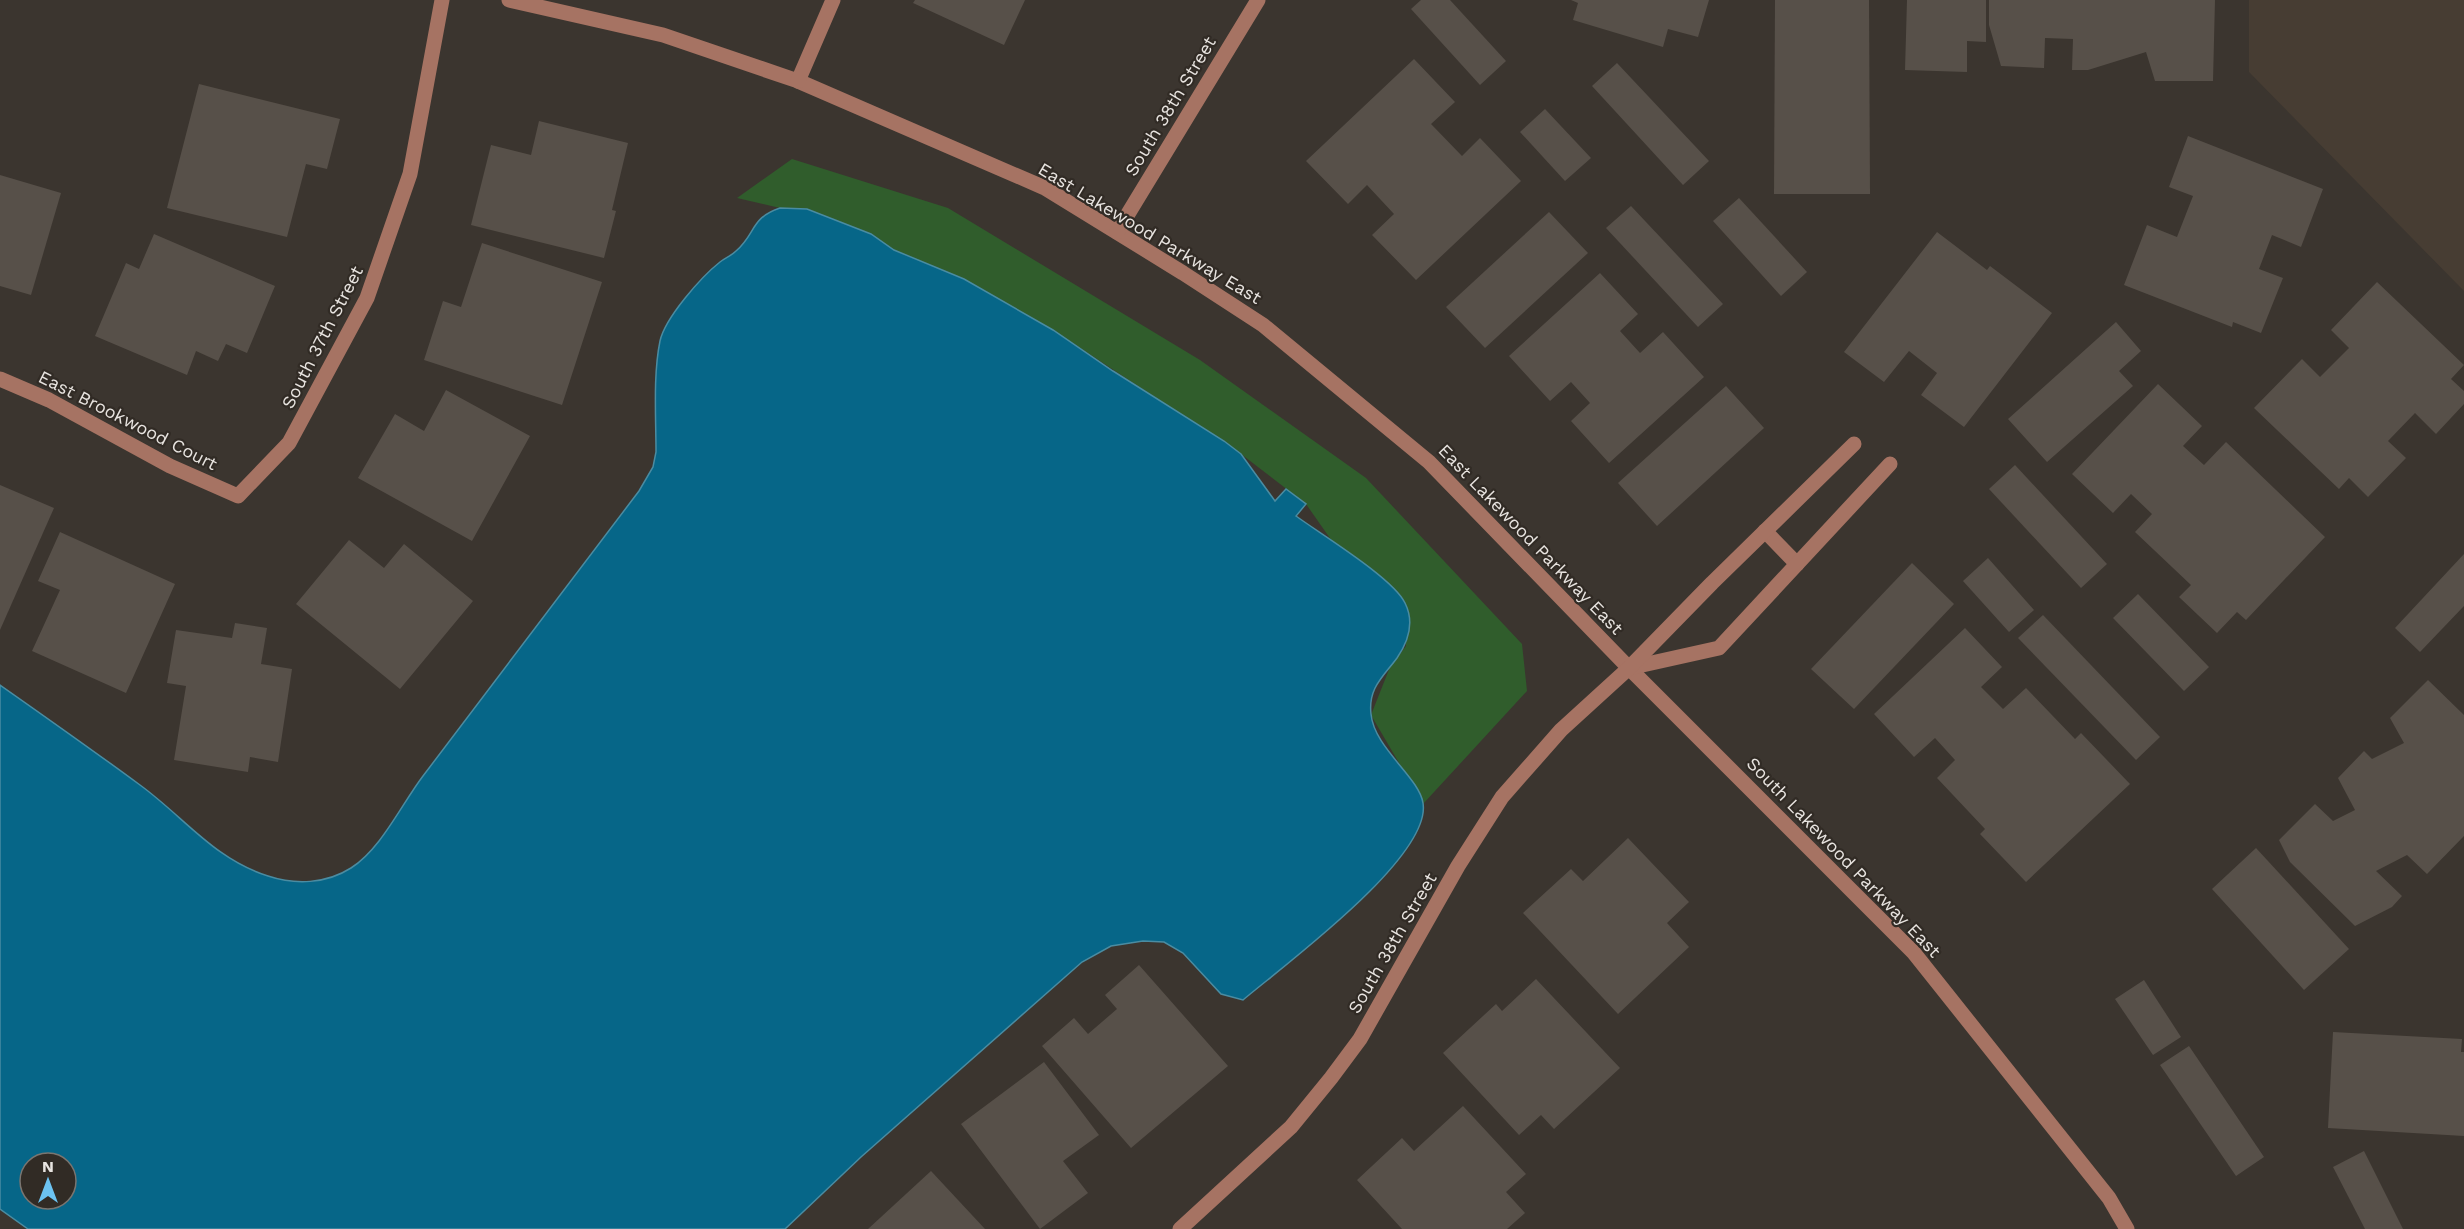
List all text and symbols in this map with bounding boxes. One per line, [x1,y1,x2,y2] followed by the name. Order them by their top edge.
[1120,32,1220,179] street label: South 38th Street
[1035,158,1266,308] street label: East Lakewood Parkway East
[277,262,367,412] street label: South 37th Street
[35,366,221,474] street label: East Brookwood Court
[1434,439,1628,639] street label: East Lakewood Parkway East
[1743,753,1946,962] street label: South Lakewood Parkway East
[1343,869,1441,1017] street label: South 38th Street
[18,1151,78,1211] north arrow
[42,1157,54,1176] text: N

